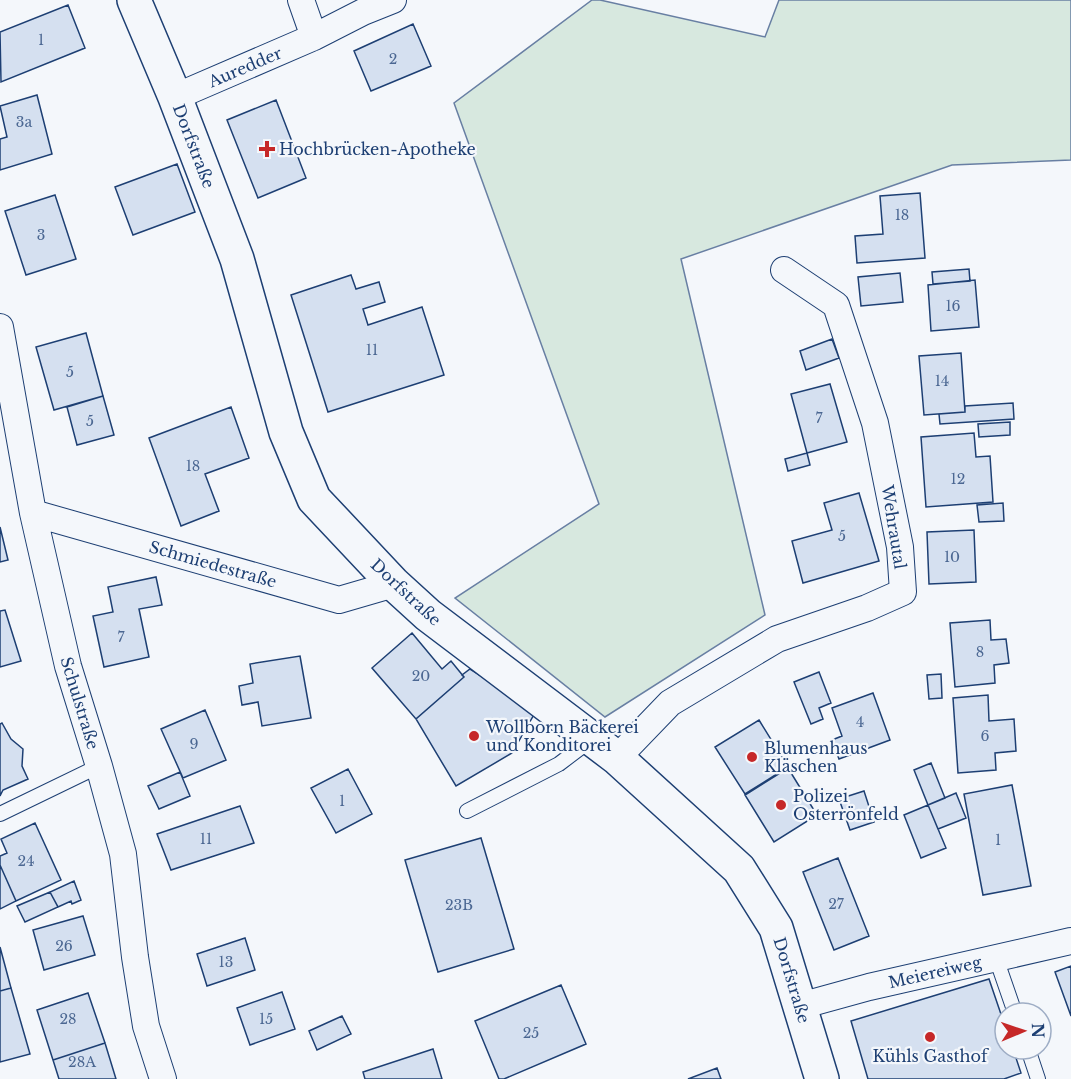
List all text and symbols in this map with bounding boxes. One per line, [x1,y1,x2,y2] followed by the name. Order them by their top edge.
[38,31,44,49] house number: 1
[204,42,285,92] street label: Auredder
[389,50,397,68] house number: 2
[169,101,219,191] street label: Dorfstraße
[16,113,32,131] house number: 3a
[279,139,476,159] place label: Hochbrücken-Apotheke
[260,142,274,156] marker: Hochbrücken-Apotheke
[895,206,909,224] house number: 18
[37,226,45,244] house number: 3
[945,297,961,315] house number: 16
[366,341,378,359] house number: 11
[66,363,74,381] house number: 5
[935,372,949,390] house number: 14
[815,409,823,427] house number: 7
[86,412,94,430] house number: 5
[186,457,200,475] house number: 18
[951,470,965,488] house number: 12
[877,482,911,571] street label: Wehrautal
[838,527,846,545] house number: 5
[147,536,279,592] street label: Schmiedestraße
[944,548,960,566] house number: 10
[367,554,445,630] street label: Dorfstraße
[117,628,125,646] house number: 7
[976,643,984,661] house number: 8
[56,654,104,752] street label: Schulstraße
[412,667,430,685] house number: 20
[856,713,864,731] house number: 4
[485,717,639,755] place label: Wollborn Bäckerei und Konditorei
[980,727,990,745] house number: 6
[467,729,481,743] marker: Wollborn Bäckerei und Konditorei
[189,735,199,753] house number: 9
[764,738,867,776] place label: Blumenhaus Kläschen
[745,750,759,764] marker: Blumenhaus Kläschen
[793,786,899,824] place label: Polizei Osterrönfeld
[339,792,345,810] house number: 1
[774,798,788,812] marker: Polizei Osterrönfeld
[200,830,212,848] house number: 11
[995,831,1001,849] house number: 1
[18,852,34,870] house number: 24
[828,895,845,913] house number: 27
[445,896,473,914] house number: 23B
[769,935,815,1025] street label: Dorfstraße
[55,937,73,955] house number: 26
[886,951,984,992] street label: Meiereiweg
[219,953,233,971] house number: 13
[993,1001,1053,1061] north arrow
[59,1010,77,1028] house number: 28
[259,1010,273,1028] house number: 15
[1028,1023,1048,1038] text: N
[523,1024,539,1042] house number: 25
[923,1030,937,1044] marker: Kühls Gasthof
[872,1046,990,1066] place label: Kühls Gasthof
[68,1053,96,1071] house number: 28A

